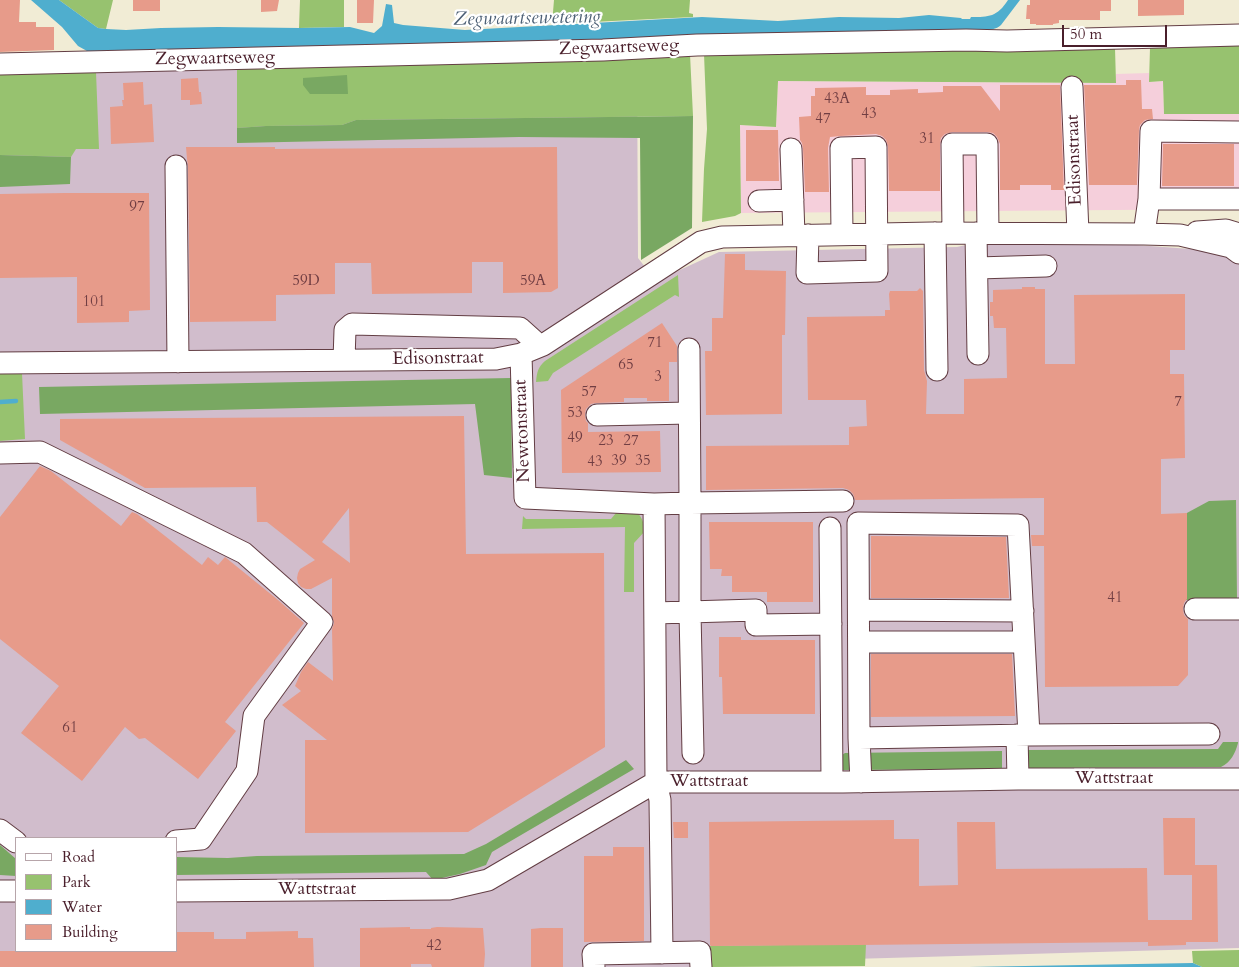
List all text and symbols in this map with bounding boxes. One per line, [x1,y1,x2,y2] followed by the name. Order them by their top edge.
[453,6,601,32] water label: Zegwaartsewetering
[1064,15,1169,47] scale bar
[1070,24,1102,44] text: 50 m
[559,35,679,61] street label: Zegwaartseweg
[155,47,275,71] street label: Zegwaartseweg
[824,91,850,109] house number: 43A
[861,106,877,124] house number: 43
[815,111,831,129] house number: 47
[1063,114,1087,206] street label: Edisonstraat
[919,131,935,149] house number: 31
[129,199,145,217] house number: 97
[292,273,320,291] house number: 59D
[520,273,546,291] house number: 59A
[82,294,106,312] house number: 101
[647,335,663,353] house number: 71
[392,347,484,371] street label: Edisonstraat
[618,357,634,375] house number: 65
[654,369,662,387] house number: 3
[510,379,536,483] street label: Newtonstraat
[581,384,597,402] house number: 57
[1174,394,1182,412] house number: 7
[567,405,583,423] house number: 53
[567,430,583,448] house number: 49
[598,433,614,451] house number: 23
[623,433,639,451] house number: 27
[611,453,627,471] house number: 39
[635,453,651,471] house number: 35
[587,454,603,472] house number: 43
[1107,590,1123,608] house number: 41
[62,720,78,738] house number: 61
[1075,768,1153,790] street label: Wattstraat
[670,771,748,793] street label: Wattstraat
[15,837,178,952] legend
[62,847,95,867] text: Road
[62,872,91,892] text: Park
[278,879,356,901] street label: Wattstraat
[62,897,102,917] text: Water
[62,922,118,942] text: Building
[426,938,442,956] house number: 42

